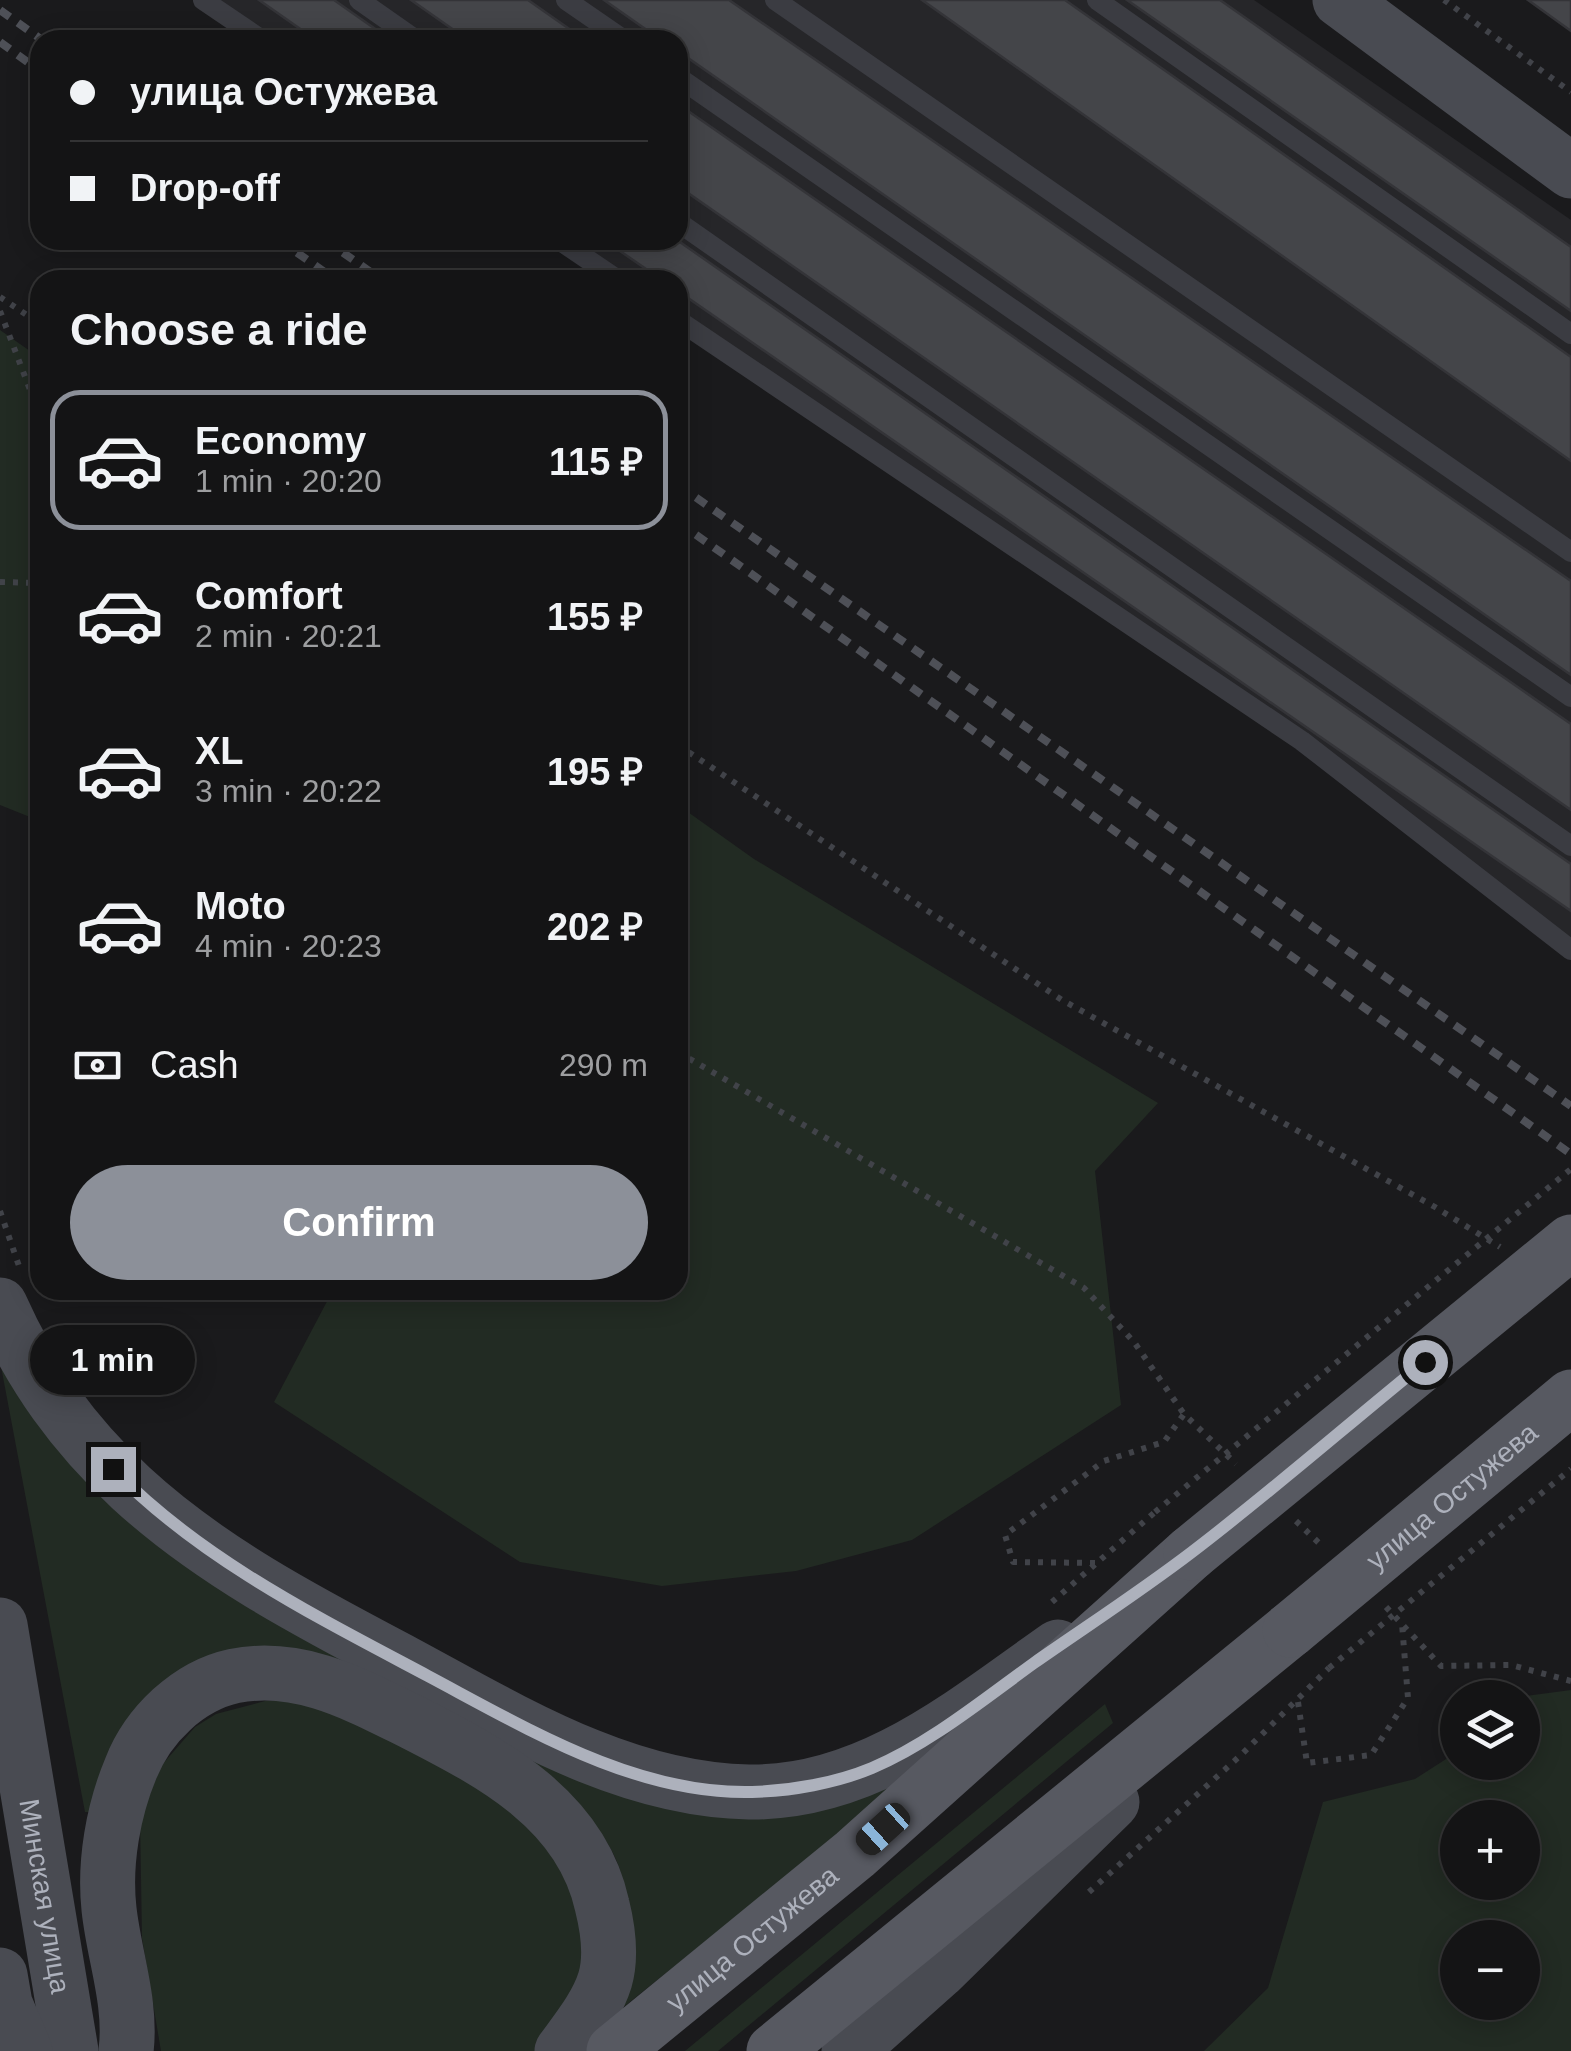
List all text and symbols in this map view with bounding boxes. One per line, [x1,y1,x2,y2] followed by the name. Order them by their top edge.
[130,71,437,113] text: улица Остужева
[130,167,280,209] text: Drop-off
[70,304,368,355] text: Choose a ride
[75,415,165,505] icon: car
[195,420,366,462] text: Economy
[549,441,643,483] text: 115 ₽
[195,463,382,499] text: 1 min · 20:20
[75,570,165,660] icon: car
[195,575,343,617] text: Comfort
[547,596,643,638] text: 155 ₽
[195,618,382,654] text: 2 min · 20:21
[75,725,165,815] icon: car
[195,730,244,772] text: XL
[547,751,643,793] text: 195 ₽
[195,773,382,809] text: 3 min · 20:22
[75,880,165,970] icon: car
[195,885,286,927] text: Moto
[547,906,643,948] text: 202 ₽
[195,928,382,964] text: 4 min · 20:23
[70,1038,125,1093] icon: cash
[150,1044,239,1086] text: Cash
[559,1047,648,1083] text: 290 m
[70,1165,648,1280] button: Confirm
[31,1324,196,1394] callout: 1 min
[1403,1340,1448,1385] route start
[71,1342,154,1378] text: 1 min
[1360,1416,1544,1576] street label: улица Остужева
[91,1447,136,1492] route end
[1440,1680,1540,2020] map controls
[1440,1680,1540,1780] button: layers
[13,1797,76,1996] street label: Минская улица
[851,1798,915,1860] car
[1440,1800,1540,1900] button: +
[660,1859,845,2018] street label: улица Остужева
[1440,1920,1540,2020] button: −

